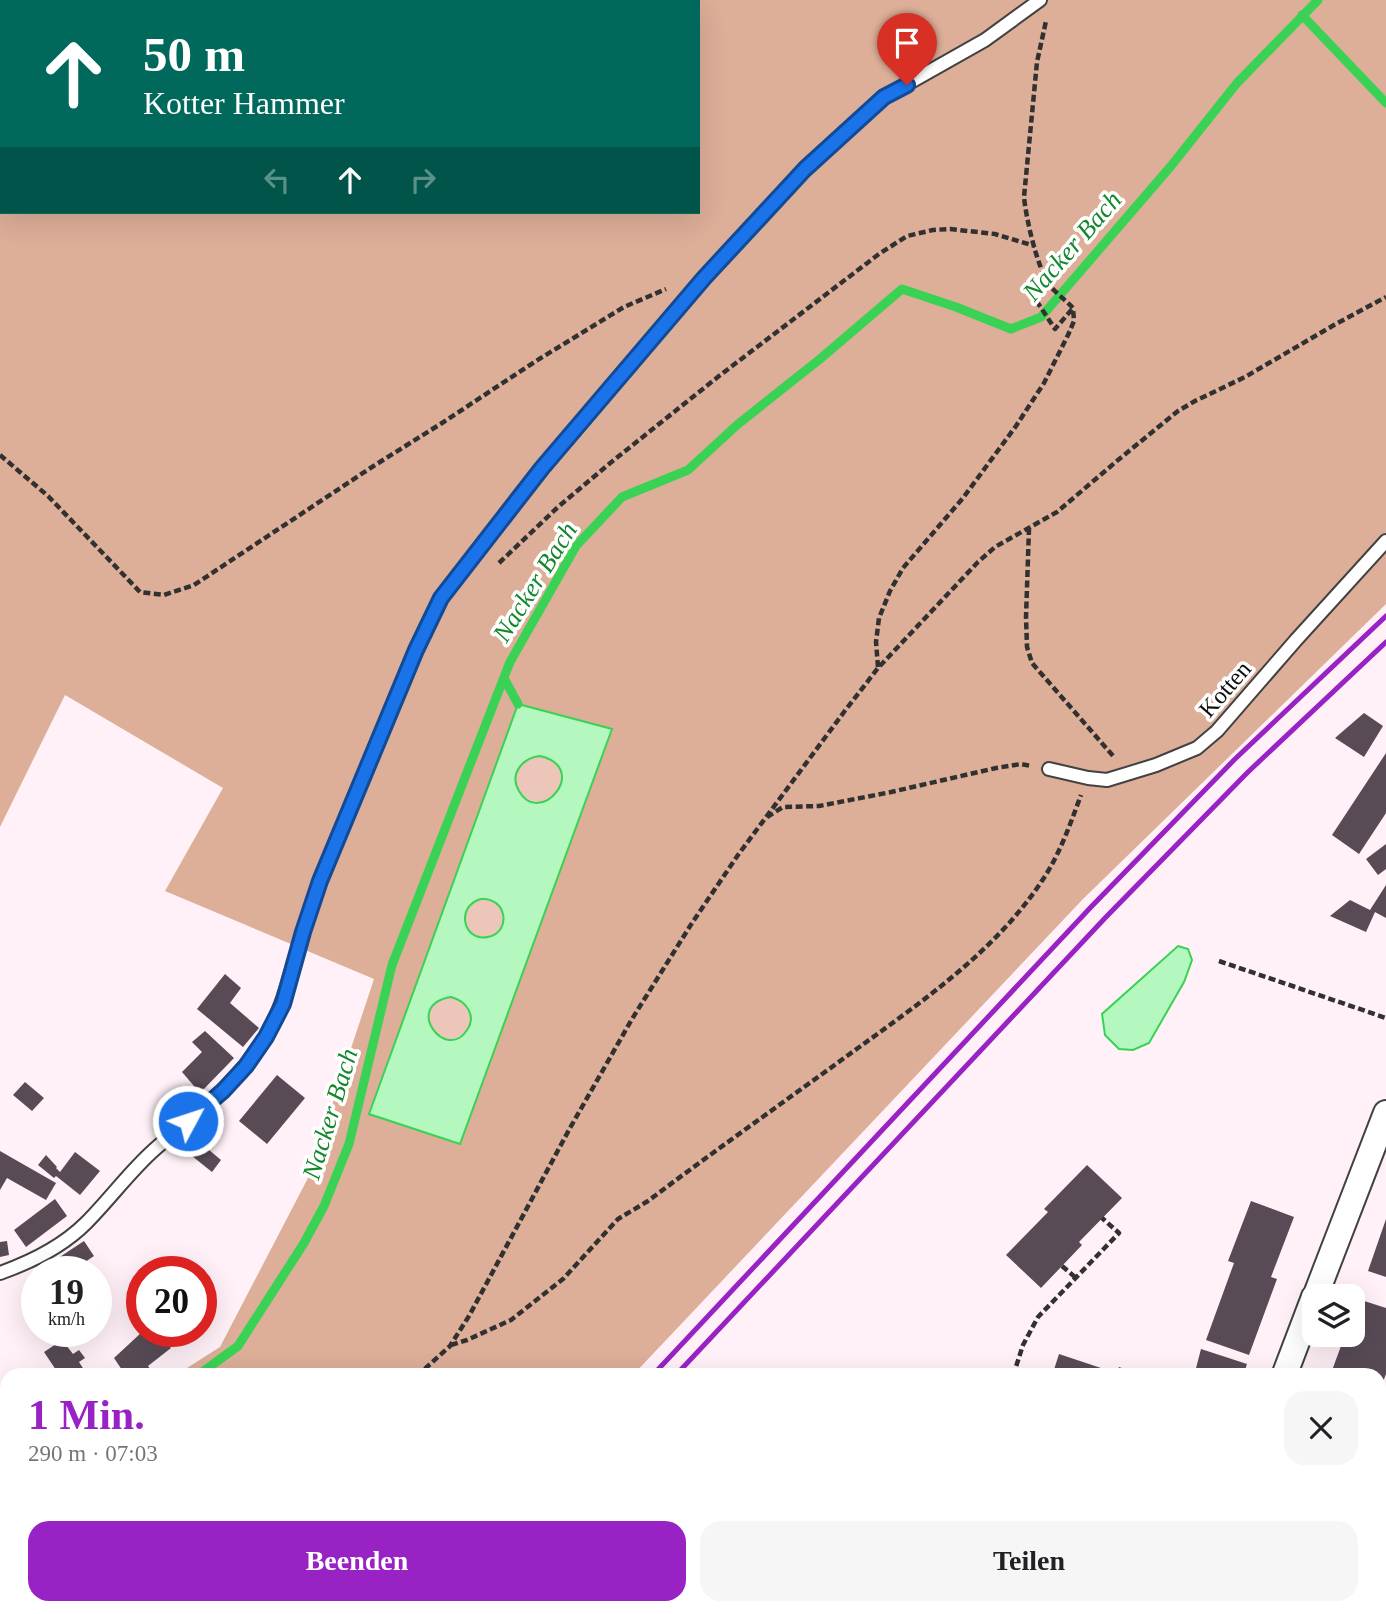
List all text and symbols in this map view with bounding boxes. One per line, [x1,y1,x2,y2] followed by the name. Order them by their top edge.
[877,13,937,85] pin
[888,24,926,62] icon: arrive
[143,27,245,82] text: 50 m
[28,28,119,119] icon: ahead
[143,85,345,121] text: Kotter Hammer
[258,161,296,199] icon: left
[331,161,369,199] icon: ahead
[404,161,442,199] icon: right
[1016,186,1127,307] water label: Nacker Bach
[486,517,583,648] water label: Nacker Bach
[1194,656,1256,722] street label: Kotten
[296,1045,364,1184] water label: Nacker Bach
[151,1084,225,1158] position arrow
[126,1256,217,1347] speed limit sign: 20
[49,1273,84,1312] text: 19
[1302,1284,1365,1347] map controls
[1302,1284,1365,1347] button: layers
[48,1309,85,1329] text: km/h
[1284,1391,1358,1465] button: close
[28,1392,145,1438] text: 1 Min.
[28,1441,158,1466] text: 290 m · 07:03
[28,1521,686,1601] button: Beenden
[700,1521,1358,1601] button: Teilen

